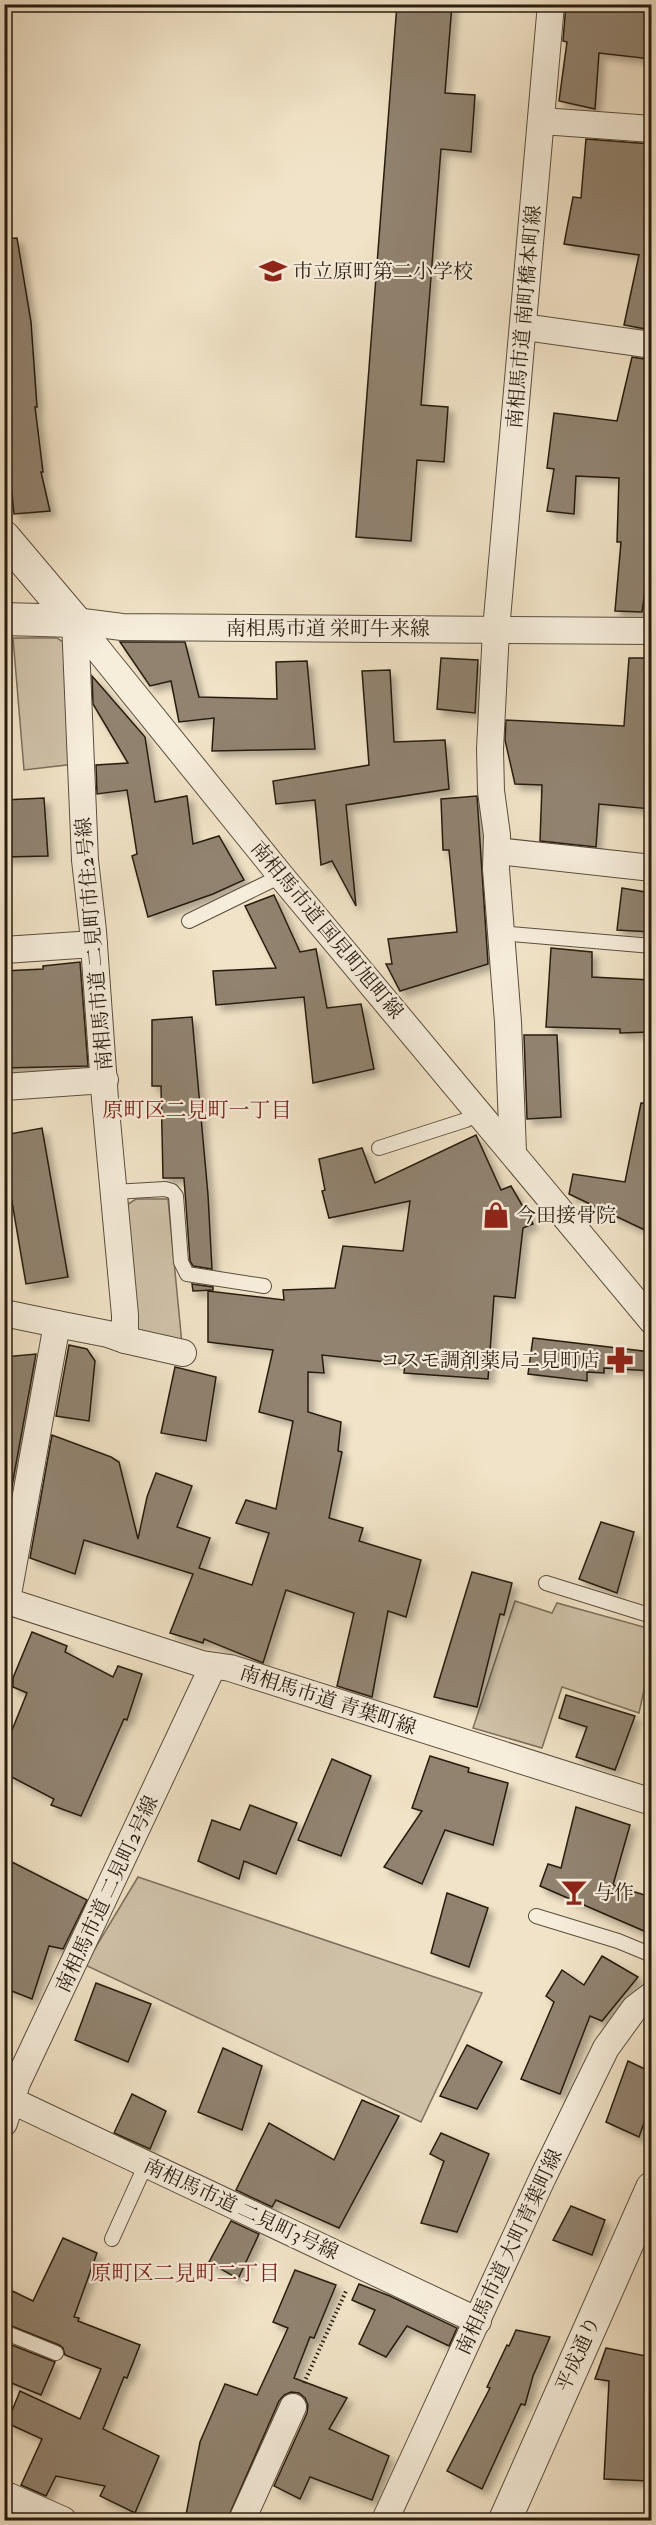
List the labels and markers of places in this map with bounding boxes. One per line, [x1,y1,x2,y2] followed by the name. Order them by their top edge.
[258,256,288,286] school or university icon: 市立原町第二小学校
[293,259,473,284] place label: 市立原町第二小学校
[481,1200,511,1230] shop icon: 今田接骨院
[516,1203,616,1228] place label: 今田接骨院
[605,1345,635,1375] pharmacy icon: コスモ調剤薬局二見町店
[380,1348,600,1373] place label: コスモ調剤薬局二見町店
[559,1877,589,1907] bar icon: 与作
[594,1880,634,1905] place label: 与作

